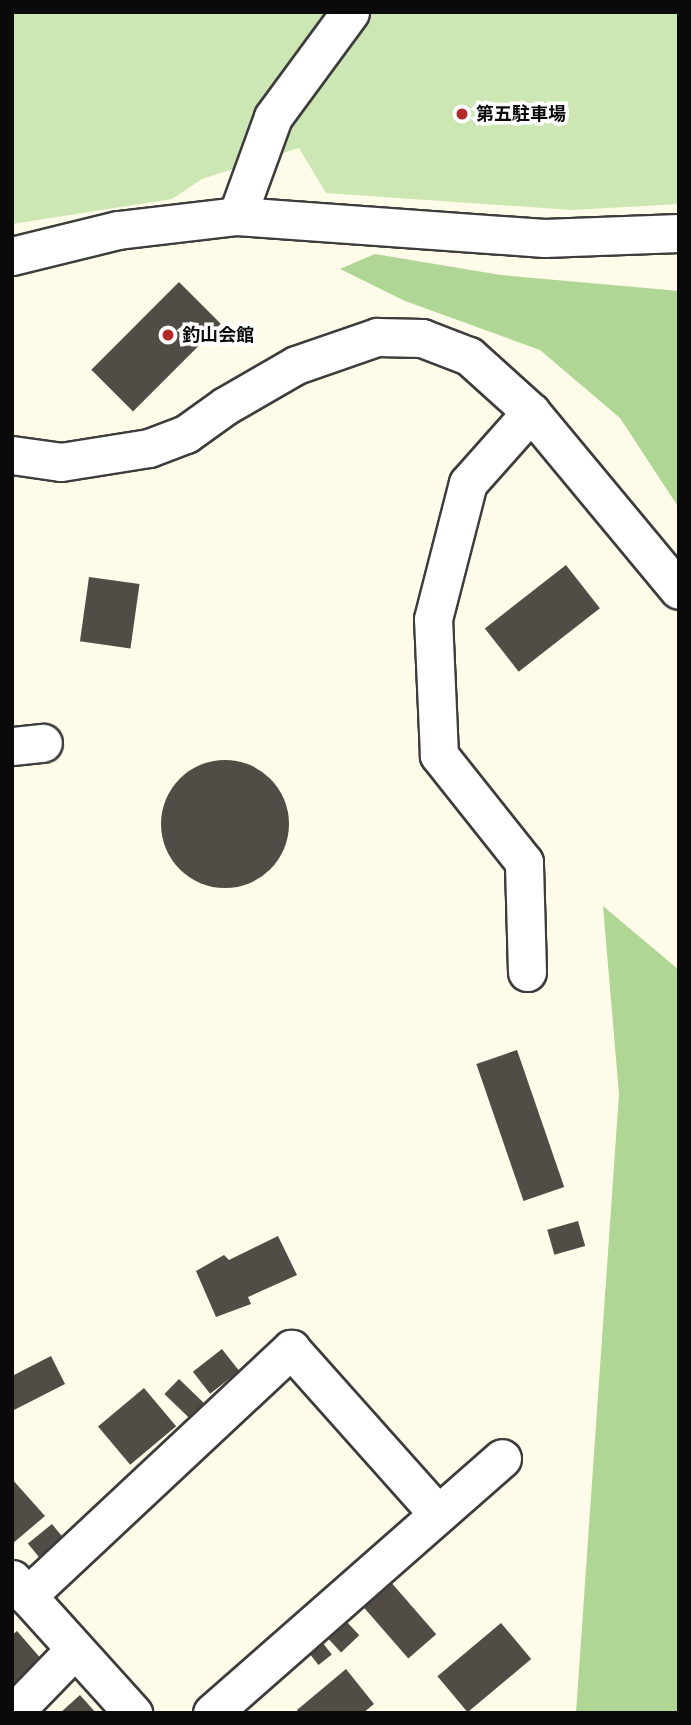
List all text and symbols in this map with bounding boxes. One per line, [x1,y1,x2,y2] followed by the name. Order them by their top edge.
[476,103,566,125] place label: 第五駐車場
[454,106,470,122] marker: 第五駐車場
[182,324,254,346] place label: 釣山会館
[160,327,176,343] marker: 釣山会館

